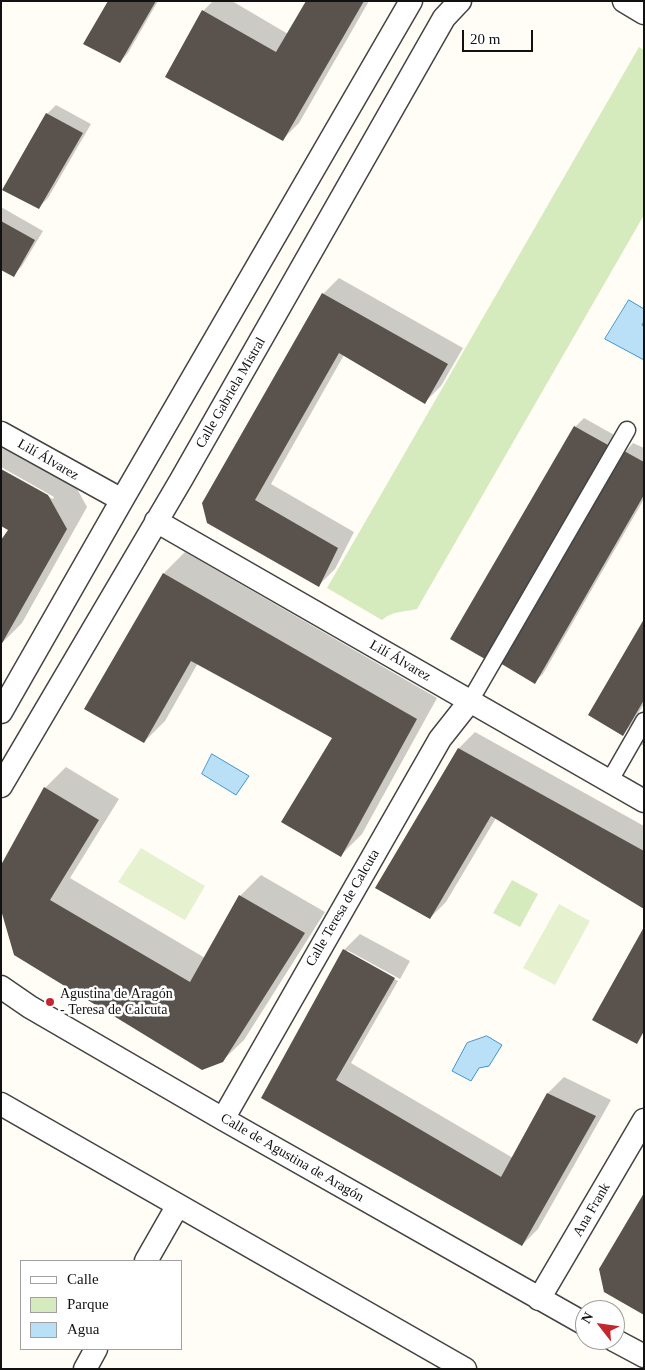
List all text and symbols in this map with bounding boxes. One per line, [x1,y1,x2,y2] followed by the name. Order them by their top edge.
[465,20,536,52] scale bar
[470,31,500,47] text: 20 m
[192,335,270,451] street label: Calle Gabriela Mistral
[14,436,82,484] street label: Lilí Álvarez
[366,637,434,685] street label: Lilí Álvarez
[303,846,383,970] street label: Calle Teresa de Calcuta
[60,986,173,1019] place label: Agustina de Aragón - Teresa de Calcuta
[44,996,56,1008] marker: Agustina de Aragón - Teresa de Calcuta
[217,1110,367,1206] street label: Calle de Agustina de Aragón
[570,1180,614,1240] street label: Ana Frank
[20,1260,182,1350] legend
[67,1271,99,1287] text: Calle
[67,1296,109,1312] text: Parque
[575,1300,625,1350] north arrow
[578,1310,596,1326] text: N
[67,1321,100,1337] text: Agua

